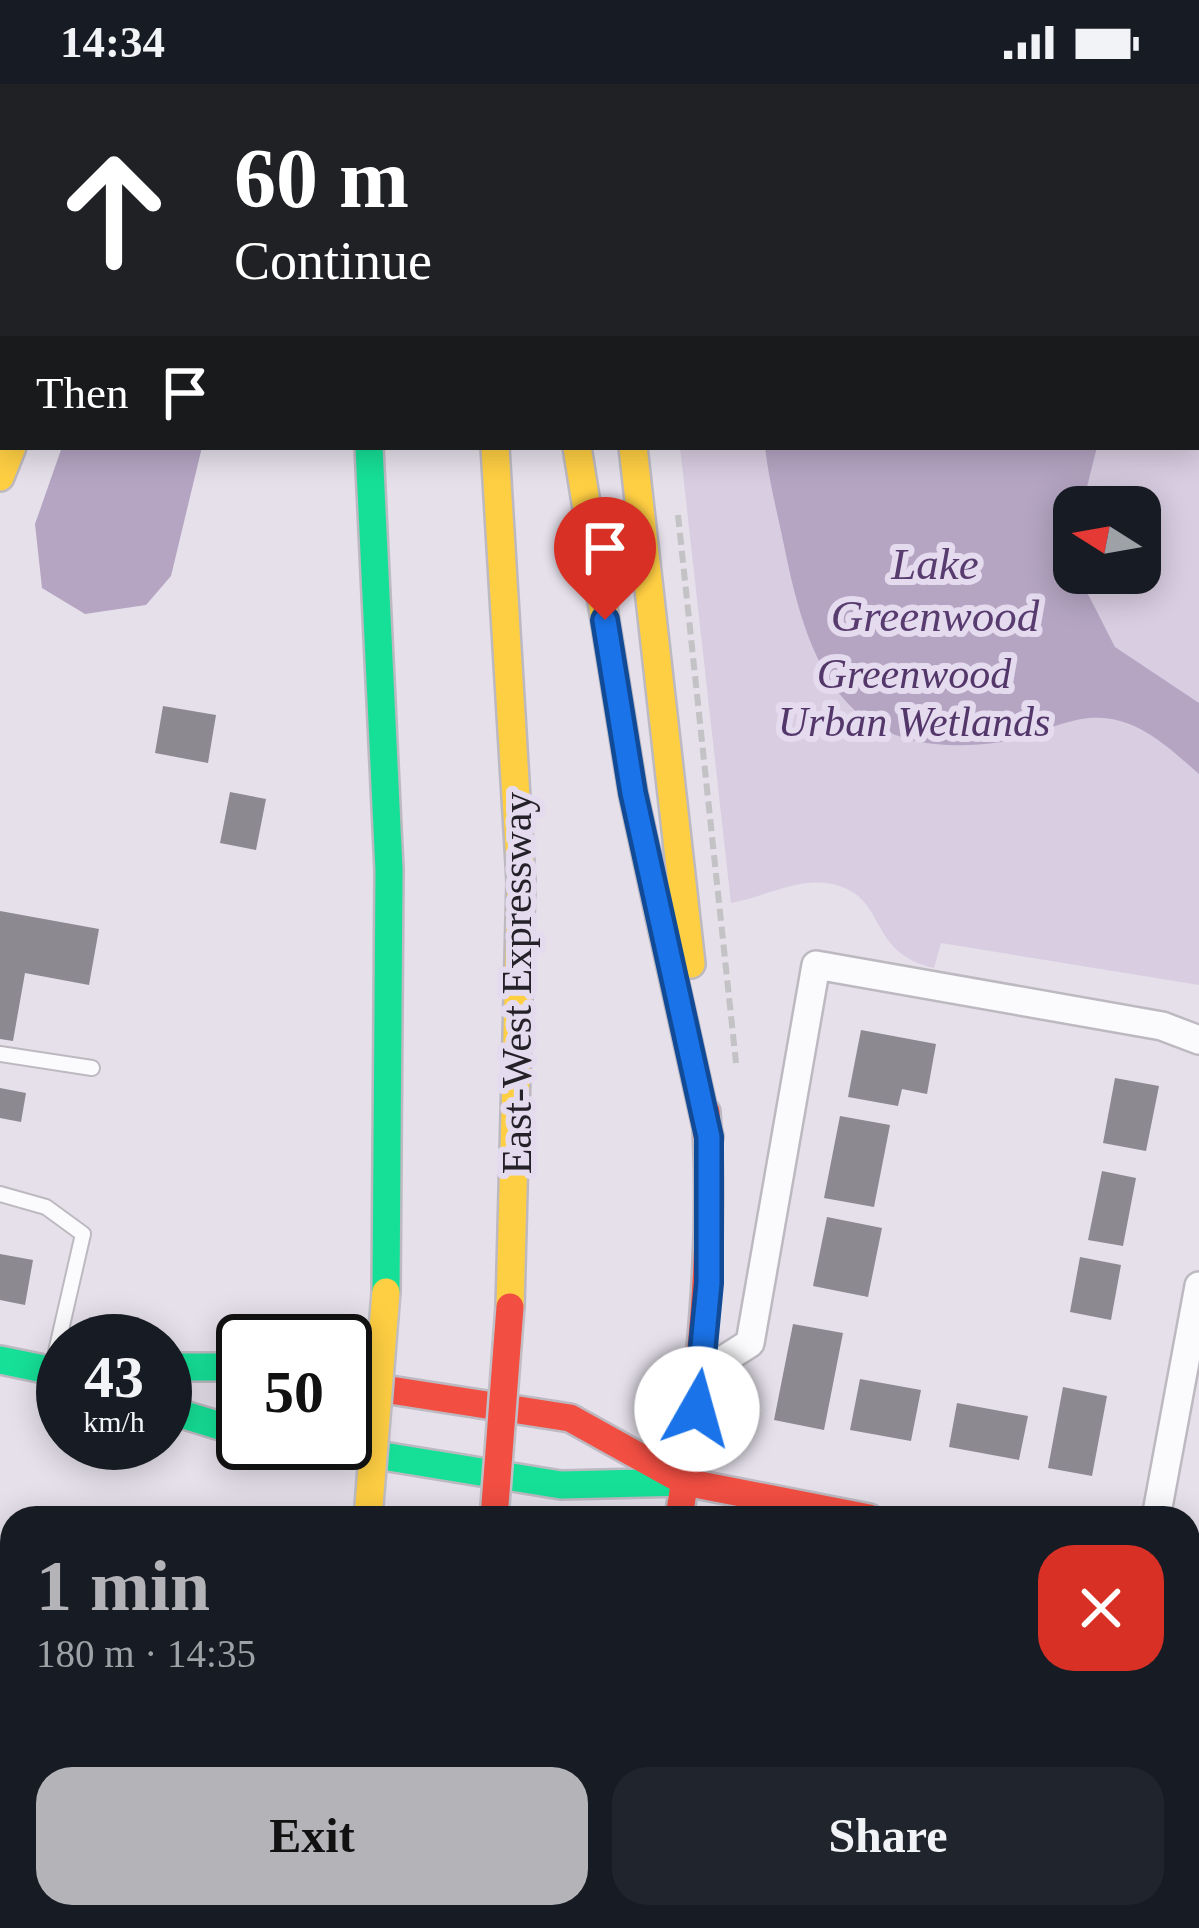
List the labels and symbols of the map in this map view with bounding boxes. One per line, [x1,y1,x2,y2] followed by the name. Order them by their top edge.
[1053,486,1161,594] north arrow
[554,497,656,620] pin
[831,539,1040,641] water label: Lake Greenwood
[778,651,1050,745] park label: Greenwood Urban Wetlands
[494,792,540,1174] street label: East-West Expressway
[216,1314,372,1470] speed limit sign: 50
[634,1346,760,1472] position arrow

